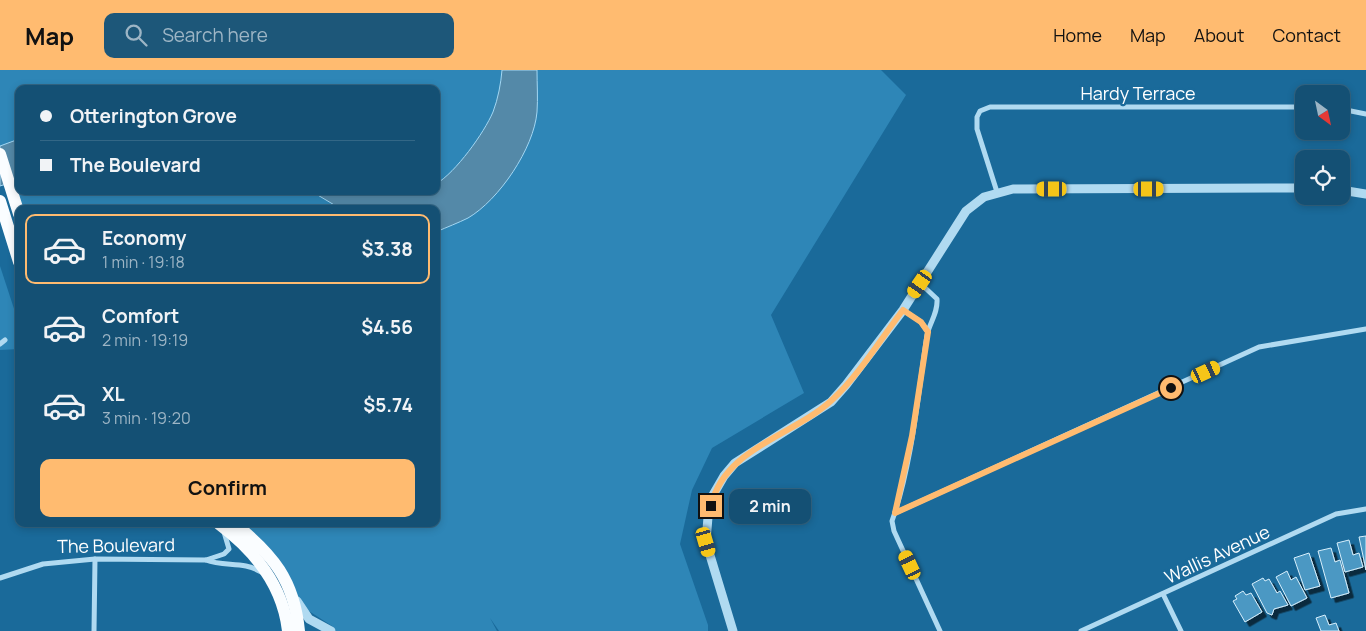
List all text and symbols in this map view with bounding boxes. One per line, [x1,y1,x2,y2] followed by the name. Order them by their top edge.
[104,13,454,58] search box
[25,19,74,52] text: Map
[122,21,150,49] icon: search
[162,22,268,48] text: Search here
[1053,23,1102,47] text: Home
[1130,23,1166,47] text: Map
[1194,23,1244,47] text: About
[1272,23,1341,47] text: Contact
[1080,81,1196,105] street label: Hardy Terrace
[1295,85,1350,140] north arrow
[1295,85,1350,205] map controls
[70,103,237,129] text: Otterington Grove
[1295,150,1350,205] button: locate
[70,152,201,178] text: The Boulevard
[1037,182,1067,197] car
[1134,182,1164,197] car
[102,225,186,251] text: Economy
[42,227,87,272] icon: car
[362,236,413,262] text: $3.38
[102,251,185,273] text: 1 min · 19:18
[905,267,934,301] car
[102,303,179,329] text: Comfort
[42,305,87,350] icon: car
[361,314,413,340] text: $4.56
[102,329,188,351] text: 2 min · 19:19
[1189,359,1222,385] car
[1160,377,1182,399] route start
[102,381,125,407] text: XL
[42,383,87,428] icon: car
[363,392,413,418] text: $5.74
[102,407,191,429] text: 3 min · 19:20
[40,459,415,517] button: Confirm
[728,488,811,524] callout: 2 min
[700,495,722,517] route end
[749,495,791,517] text: 2 min
[1161,519,1273,589] street label: Wallis Avenue
[694,526,717,558] car
[57,532,175,558] street label: The Boulevard
[896,548,923,582] car

